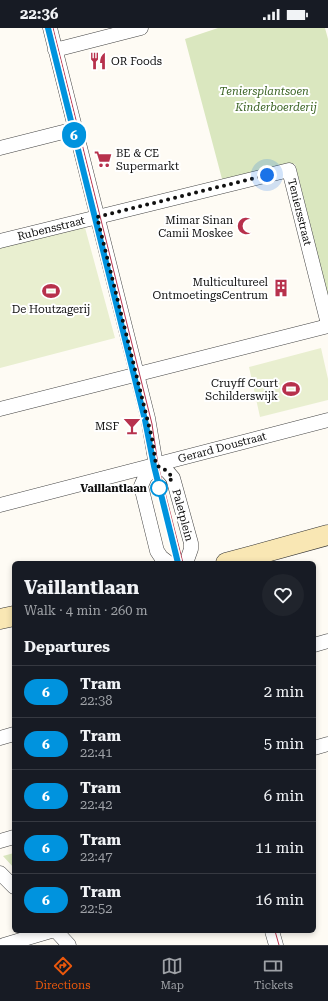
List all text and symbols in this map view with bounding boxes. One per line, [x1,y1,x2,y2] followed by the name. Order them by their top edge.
[20,5,58,23] text: 22:36
[88,51,108,71] restaurant icon: OR Foods
[111,55,162,68] place label: OR Foods
[219,85,309,98] park label: Teniersplantsoen
[234,101,317,114] park label: Kinderboerderij
[61,122,87,148] line badge: 6
[70,127,78,143] text: 6
[116,147,179,173] place label: BE & CE Supermarkt
[93,149,113,169] supermarket icon: BE & CE Supermarkt
[257,165,277,185] your location
[285,177,314,247] street label: Teniersstraat
[16,214,86,243] street label: Rubensstraat
[158,214,233,240] place label: Mimar Sinan Camii Moskee
[236,216,256,236] mosque icon: Mimar Sinan Camii Moskee
[153,276,269,302] place label: Multicultureel OntmoetingsCentrum
[271,278,291,298] building icon: Multicultureel OntmoetingsCentrum
[41,281,61,301] sports icon: De Houtzagerij
[12,303,90,316] place label: De Houtzagerij
[205,377,278,403] place label: Cruyff Court Schilderswijk
[281,379,301,399] sports icon: Cruyff Court Schilderswijk
[122,416,142,436] bar icon: MSF
[95,420,119,433] place label: MSF
[176,429,268,466] street label: Gerard Doustraat
[150,479,168,497] marker: Vaillantlaan
[80,482,148,495] place label: Vaillantlaan
[169,488,196,543] street label: Paletplein
[262,574,304,616] button: heart
[24,576,139,599] text: Vaillantlaan
[24,603,148,618] text: Walk · 4 min · 260 m
[24,638,110,656] text: Departures
[80,675,121,693] text: Tram
[264,683,304,701] text: 2 min
[42,684,50,700] text: 6
[80,693,112,708] text: 22:38
[80,727,121,745] text: Tram
[264,735,304,753] text: 5 min
[42,736,50,752] text: 6
[80,745,112,760] text: 22:41
[80,779,121,797] text: Tram
[264,787,304,805] text: 6 min
[42,788,50,804] text: 6
[80,797,112,812] text: 22:42
[80,831,121,849] text: Tram
[255,839,304,857] text: 11 min
[42,840,50,856] text: 6
[80,849,112,864] text: 22:47
[80,883,121,901] text: Tram
[255,891,304,909] text: 16 min
[42,892,50,908] text: 6
[80,901,112,916] text: 22:52
[35,955,90,992] tab: Directions
[160,955,184,992] tab: Map
[254,955,293,992] tab: Tickets

